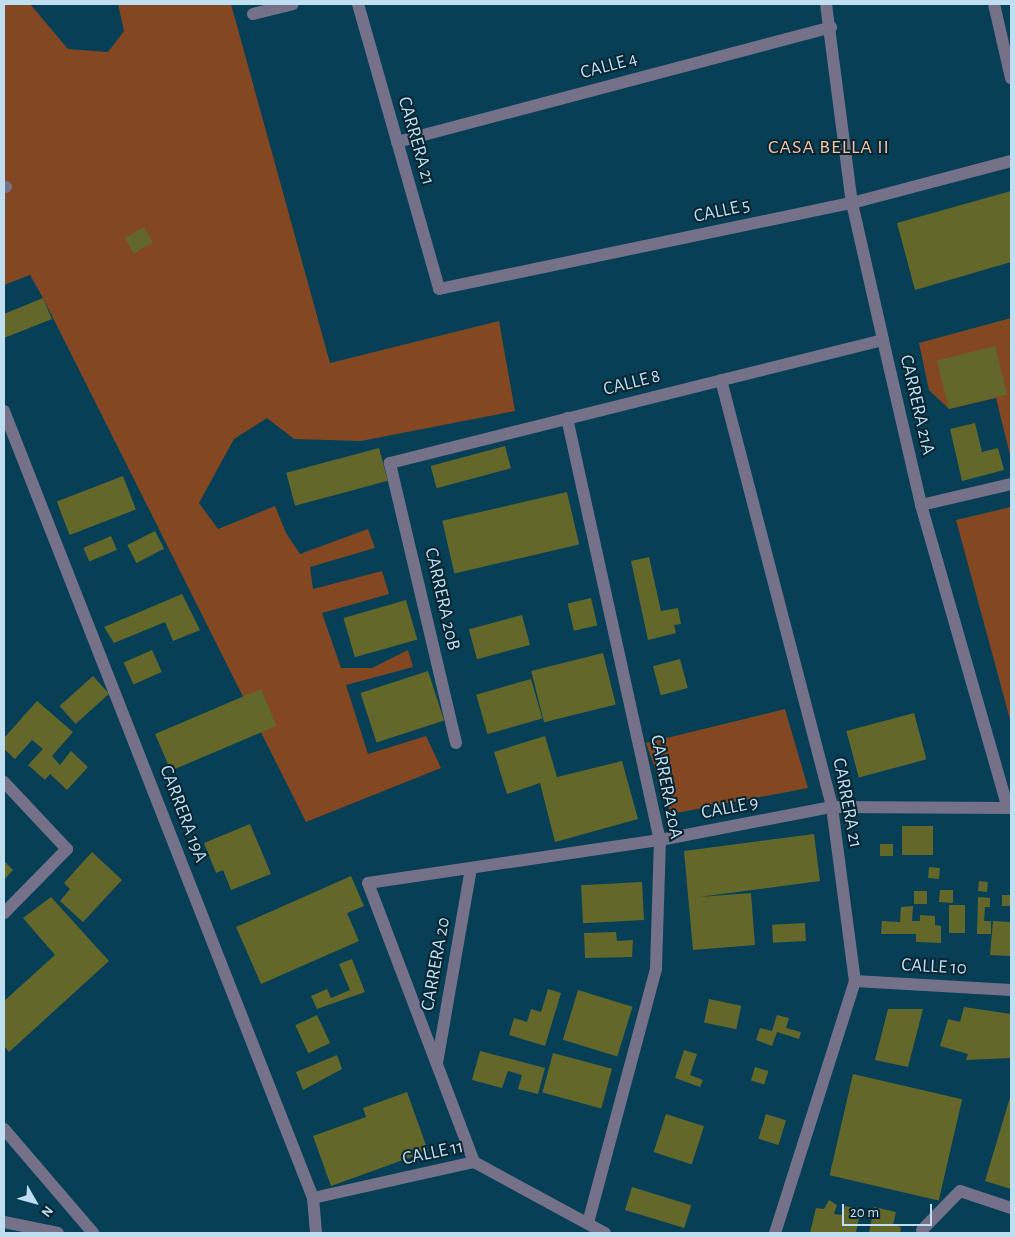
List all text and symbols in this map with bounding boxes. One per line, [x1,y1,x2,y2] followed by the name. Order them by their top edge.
[578,47,640,85] street label: CALLE 4
[393,94,439,188] street label: CARRERA 21
[766,135,892,159] district label: CASA BELLA II
[692,194,752,228] street label: CALLE 5
[894,353,940,457] street label: CARRERA 21A
[601,365,663,401] street label: CALLE 8
[419,545,465,653] street label: CARRERA 20B
[645,733,687,841] street label: CARRERA 20A
[827,756,867,850] street label: CARRERA 21
[154,762,212,866] street label: CARRERA 19A
[699,791,761,825] street label: CALLE 9
[417,916,455,1012] street label: CARRERA 20
[901,954,967,980] street label: CALLE 10
[400,1135,466,1171] street label: CALLE 11
[10,1177,60,1227] north arrow
[845,1194,935,1226] scale bar
[38,1203,55,1219] text: N
[850,1205,879,1220] text: 20 m

